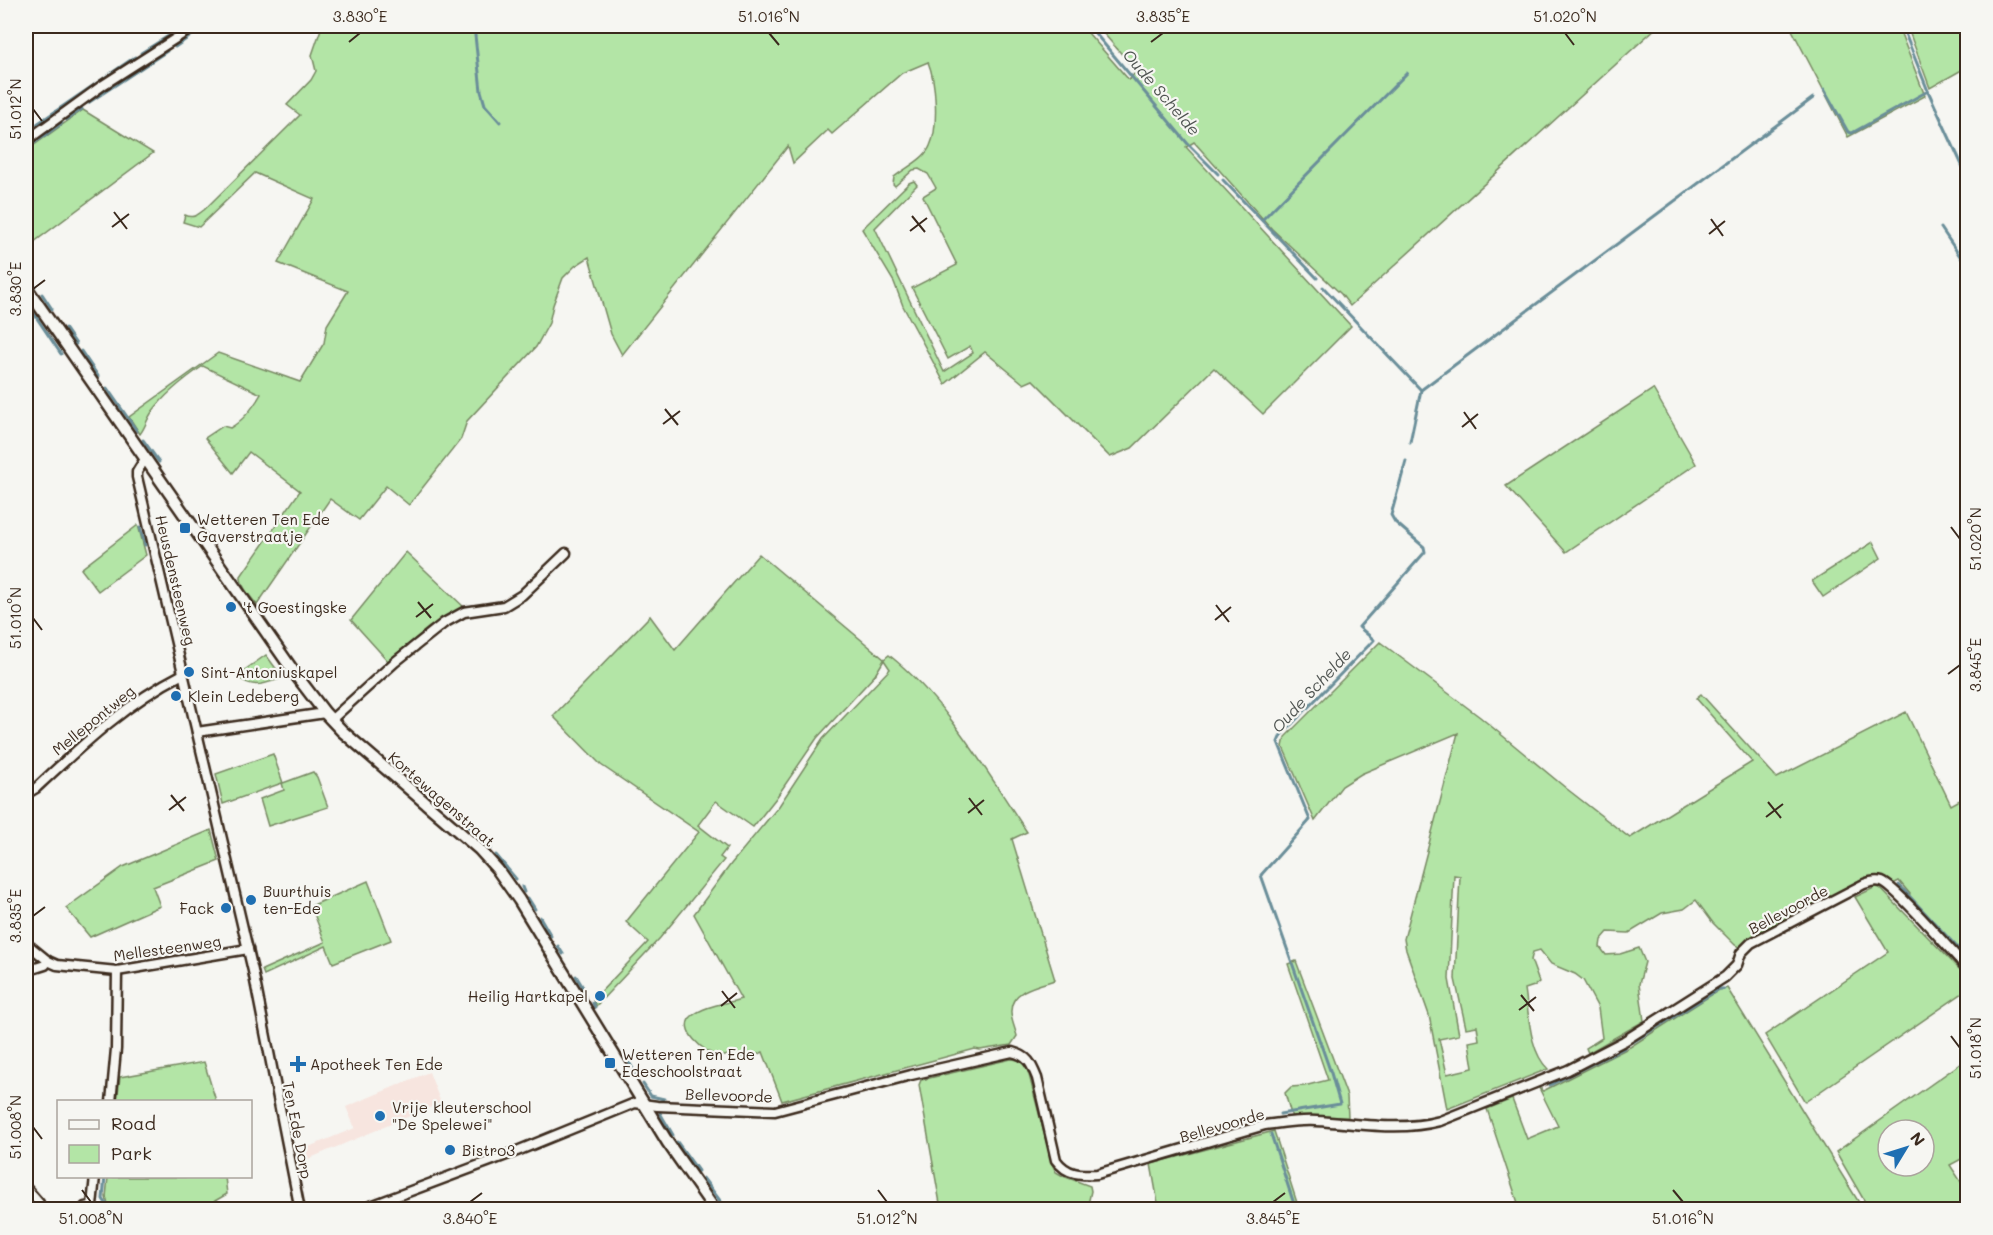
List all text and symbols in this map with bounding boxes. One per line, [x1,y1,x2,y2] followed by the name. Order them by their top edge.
[333,6,388,26] text: 3.830°E
[738,6,800,26] text: 51.016°N
[1136,6,1191,26] text: 3.835°E
[1533,6,1597,26] text: 51.020°N
[1119,44,1205,140] water label: Oude Schelde
[5,78,25,140] text: 51.012°N
[5,261,25,316] text: 3.830°E
[1965,507,1985,571] text: 51.020°N
[197,509,330,546] place label: Wetteren Ten Ede Gaverstraatje
[151,513,201,647] street label: Heusdensteenweg
[178,521,192,535] marker: Wetteren Ten Ede Gaverstraatje
[5,587,25,649] text: 51.010°N
[243,597,347,617] place label: 't Goestingske
[224,600,238,614] marker: 't Goestingske
[1965,637,1985,692] text: 3.845°E
[1266,643,1356,737] water label: Oude Schelde
[201,662,337,682] place label: Sint-Antoniuskapel
[182,665,196,679] marker: Sint-Antoniuskapel
[48,680,139,759] street label: Mellepontweg
[188,686,299,706] place label: Klein Ledeberg
[169,689,183,703] marker: Klein Ledeberg
[384,747,500,851] street label: Kortewagenstraat
[1745,880,1831,938] street label: Bellevoorde
[263,881,331,918] place label: Buurthuis ten-Ede
[5,888,25,943] text: 3.835°E
[244,893,258,907] marker: Buurthuis ten-Ede
[179,898,214,918] place label: Fack
[219,901,233,915] marker: Fack
[112,931,222,965] street label: Mellesteenweg
[468,986,588,1006] place label: Heilig Hartkapel
[593,989,607,1003] marker: Heilig Hartkapel
[1965,1017,1985,1079] text: 51.018°N
[622,1044,755,1081] place label: Wetteren Ten Ede Edeschoolstraat
[310,1054,443,1074] place label: Apotheek Ten Ede
[603,1056,617,1070] marker: Wetteren Ten Ede Edeschoolstraat
[291,1057,305,1071] marker: Apotheek Ten Ede
[279,1080,317,1180] street label: Ten Ede Dorp
[685,1083,773,1107] street label: Bellevoorde
[5,1095,25,1159] text: 51.008°N
[392,1097,532,1134] place label: Vrije kleuterschool "De Spelewei"
[57,1100,252,1178] legend
[1177,1103,1267,1147] street label: Bellevoorde
[373,1109,387,1123] marker: Vrije kleuterschool "De Spelewei"
[111,1111,156,1135] text: Road
[1876,1118,1936,1178] north arrow
[1906,1127,1930,1150] text: N
[462,1140,515,1160] place label: Bistro3
[111,1141,152,1165] text: Park
[443,1143,457,1157] marker: Bistro3
[59,1208,123,1228] text: 51.008°N
[443,1208,498,1228] text: 3.840°E
[856,1208,918,1228] text: 51.012°N
[1246,1208,1301,1228] text: 3.845°E
[1652,1208,1714,1228] text: 51.016°N

